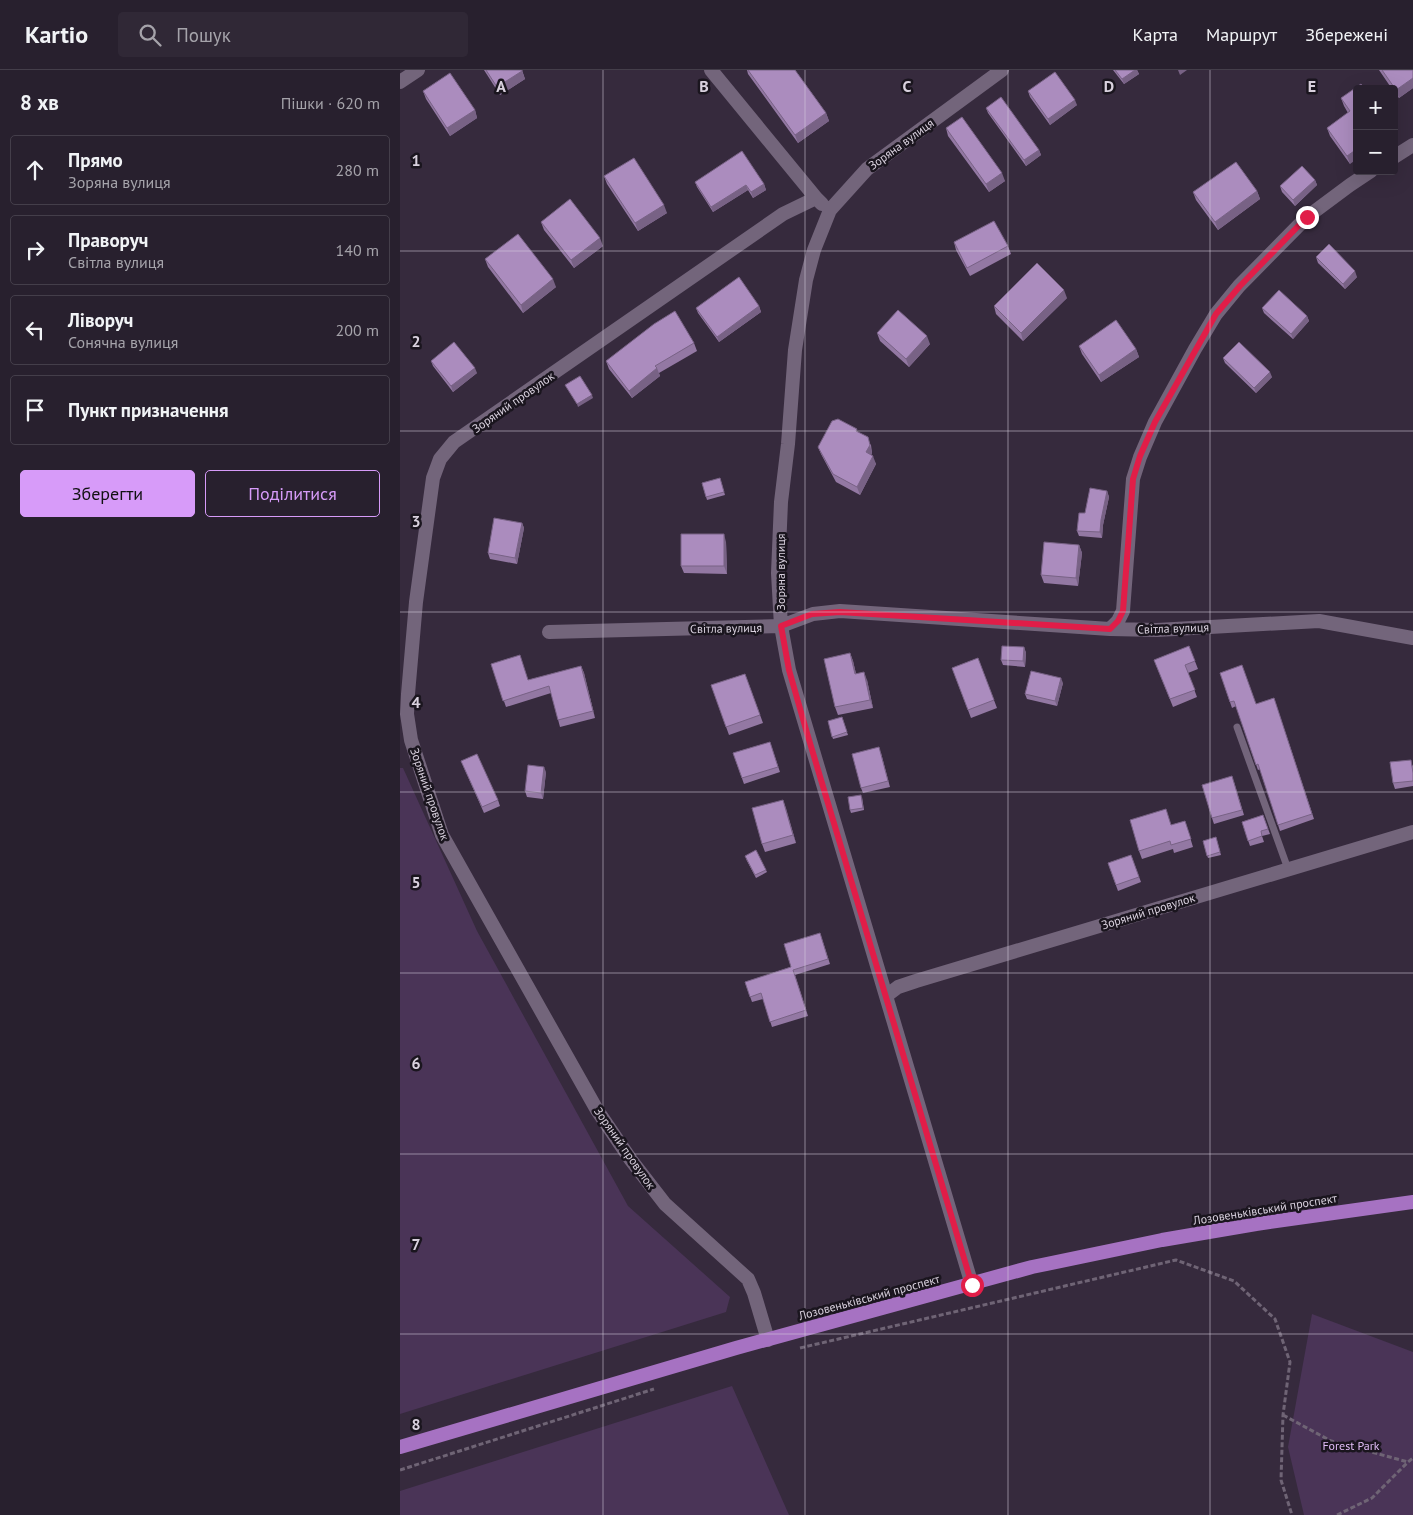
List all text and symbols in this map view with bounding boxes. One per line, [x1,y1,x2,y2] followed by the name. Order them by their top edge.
[118,12,468,57] search box
[25,19,88,50] text: Kartio
[136,21,164,49] icon: search
[176,23,231,47] text: Пошук
[1133,23,1178,46] text: Карта
[1206,23,1277,46] text: Маршрут
[1305,23,1388,46] text: Збережені
[496,76,506,96] text: A
[699,76,709,96] text: B
[903,76,912,96] text: C
[1104,76,1114,96] text: D
[1308,76,1316,96] text: E
[1353,85,1398,175] map controls
[1353,85,1398,130] button: +
[20,89,59,116] text: 8 хв
[281,93,380,113] text: Пішки · 620 m
[865,115,937,173] street label: Зоряна вулиця
[1353,130,1398,175] button: −
[68,148,123,172] text: Прямо
[411,150,421,170] text: 1
[21,156,49,184] icon: ahead
[336,160,379,180] text: 280 m
[68,172,171,192] text: Зоряна вулиця
[1296,206,1319,229] route end
[68,228,148,252] text: Праворуч
[21,236,49,264] icon: right
[336,240,379,260] text: 140 m
[68,252,164,272] text: Світла вулиця
[68,308,133,332] text: Ліворуч
[21,316,49,344] icon: left
[336,320,379,340] text: 200 m
[411,331,421,351] text: 2
[68,332,178,352] text: Сонячна вулиця
[469,368,557,436] street label: Зоряний провулок
[21,396,49,424] icon: arrive
[68,398,229,422] text: Пункт призначення
[20,470,195,517] button: Зберегти
[205,470,380,517] button: Поділитися
[411,511,421,531] text: 3
[773,533,788,611] street label: Зоряна вулиця
[1137,619,1209,637] street label: Світла вулиця
[690,620,762,636] street label: Світла вулиця
[411,692,421,712] text: 4
[407,746,453,842] street label: Зоряний провулок
[411,872,421,892] text: 5
[1099,890,1197,932] street label: Зоряний провулок
[411,1053,421,1073] text: 6
[591,1104,659,1192] street label: Зоряний провулок
[1191,1190,1338,1228] street label: Лозовеньківський проспект
[411,1234,421,1254] text: 7
[796,1271,941,1323] street label: Лозовеньківський проспект
[961,1274,984,1297] route start
[411,1414,421,1434] text: 8
[1322,1438,1380,1453] park label: Forest Park

